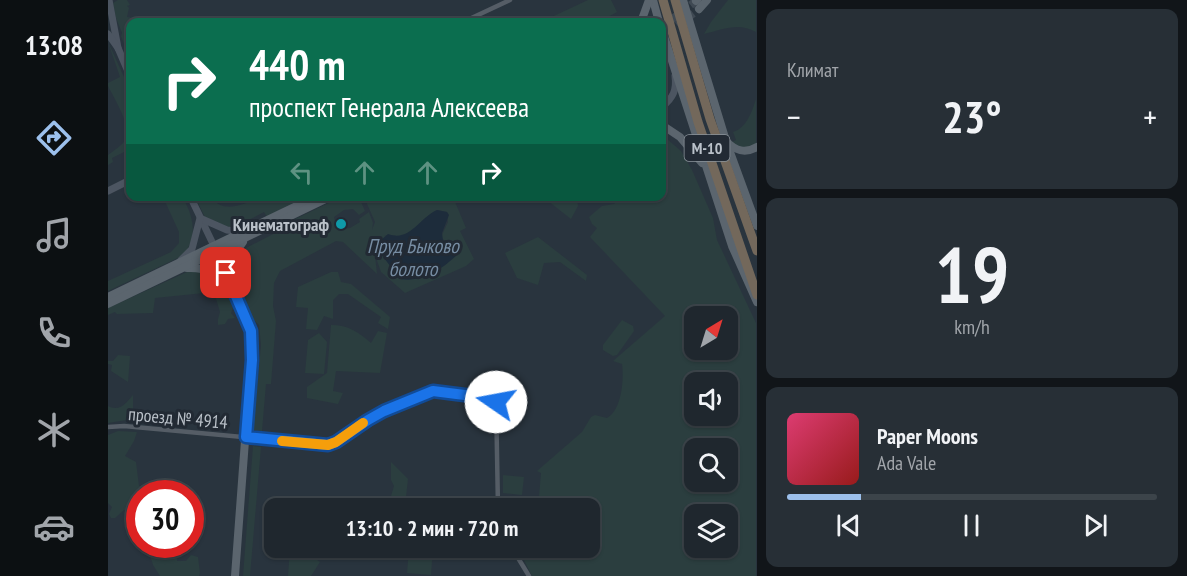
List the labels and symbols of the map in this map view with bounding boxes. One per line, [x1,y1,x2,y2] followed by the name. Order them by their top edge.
[684,135,730,161] road number: М-10
[233,213,329,236] place label: Кинематограф
[334,217,348,231] marker: Кинематограф
[367,233,460,282] water label: Пруд Быково болото
[200,247,251,298] pin
[684,306,738,360] north arrow
[464,370,528,434] position arrow
[127,402,229,434] street label: проезд № 4914
[126,480,204,558] speed limit sign: 30

